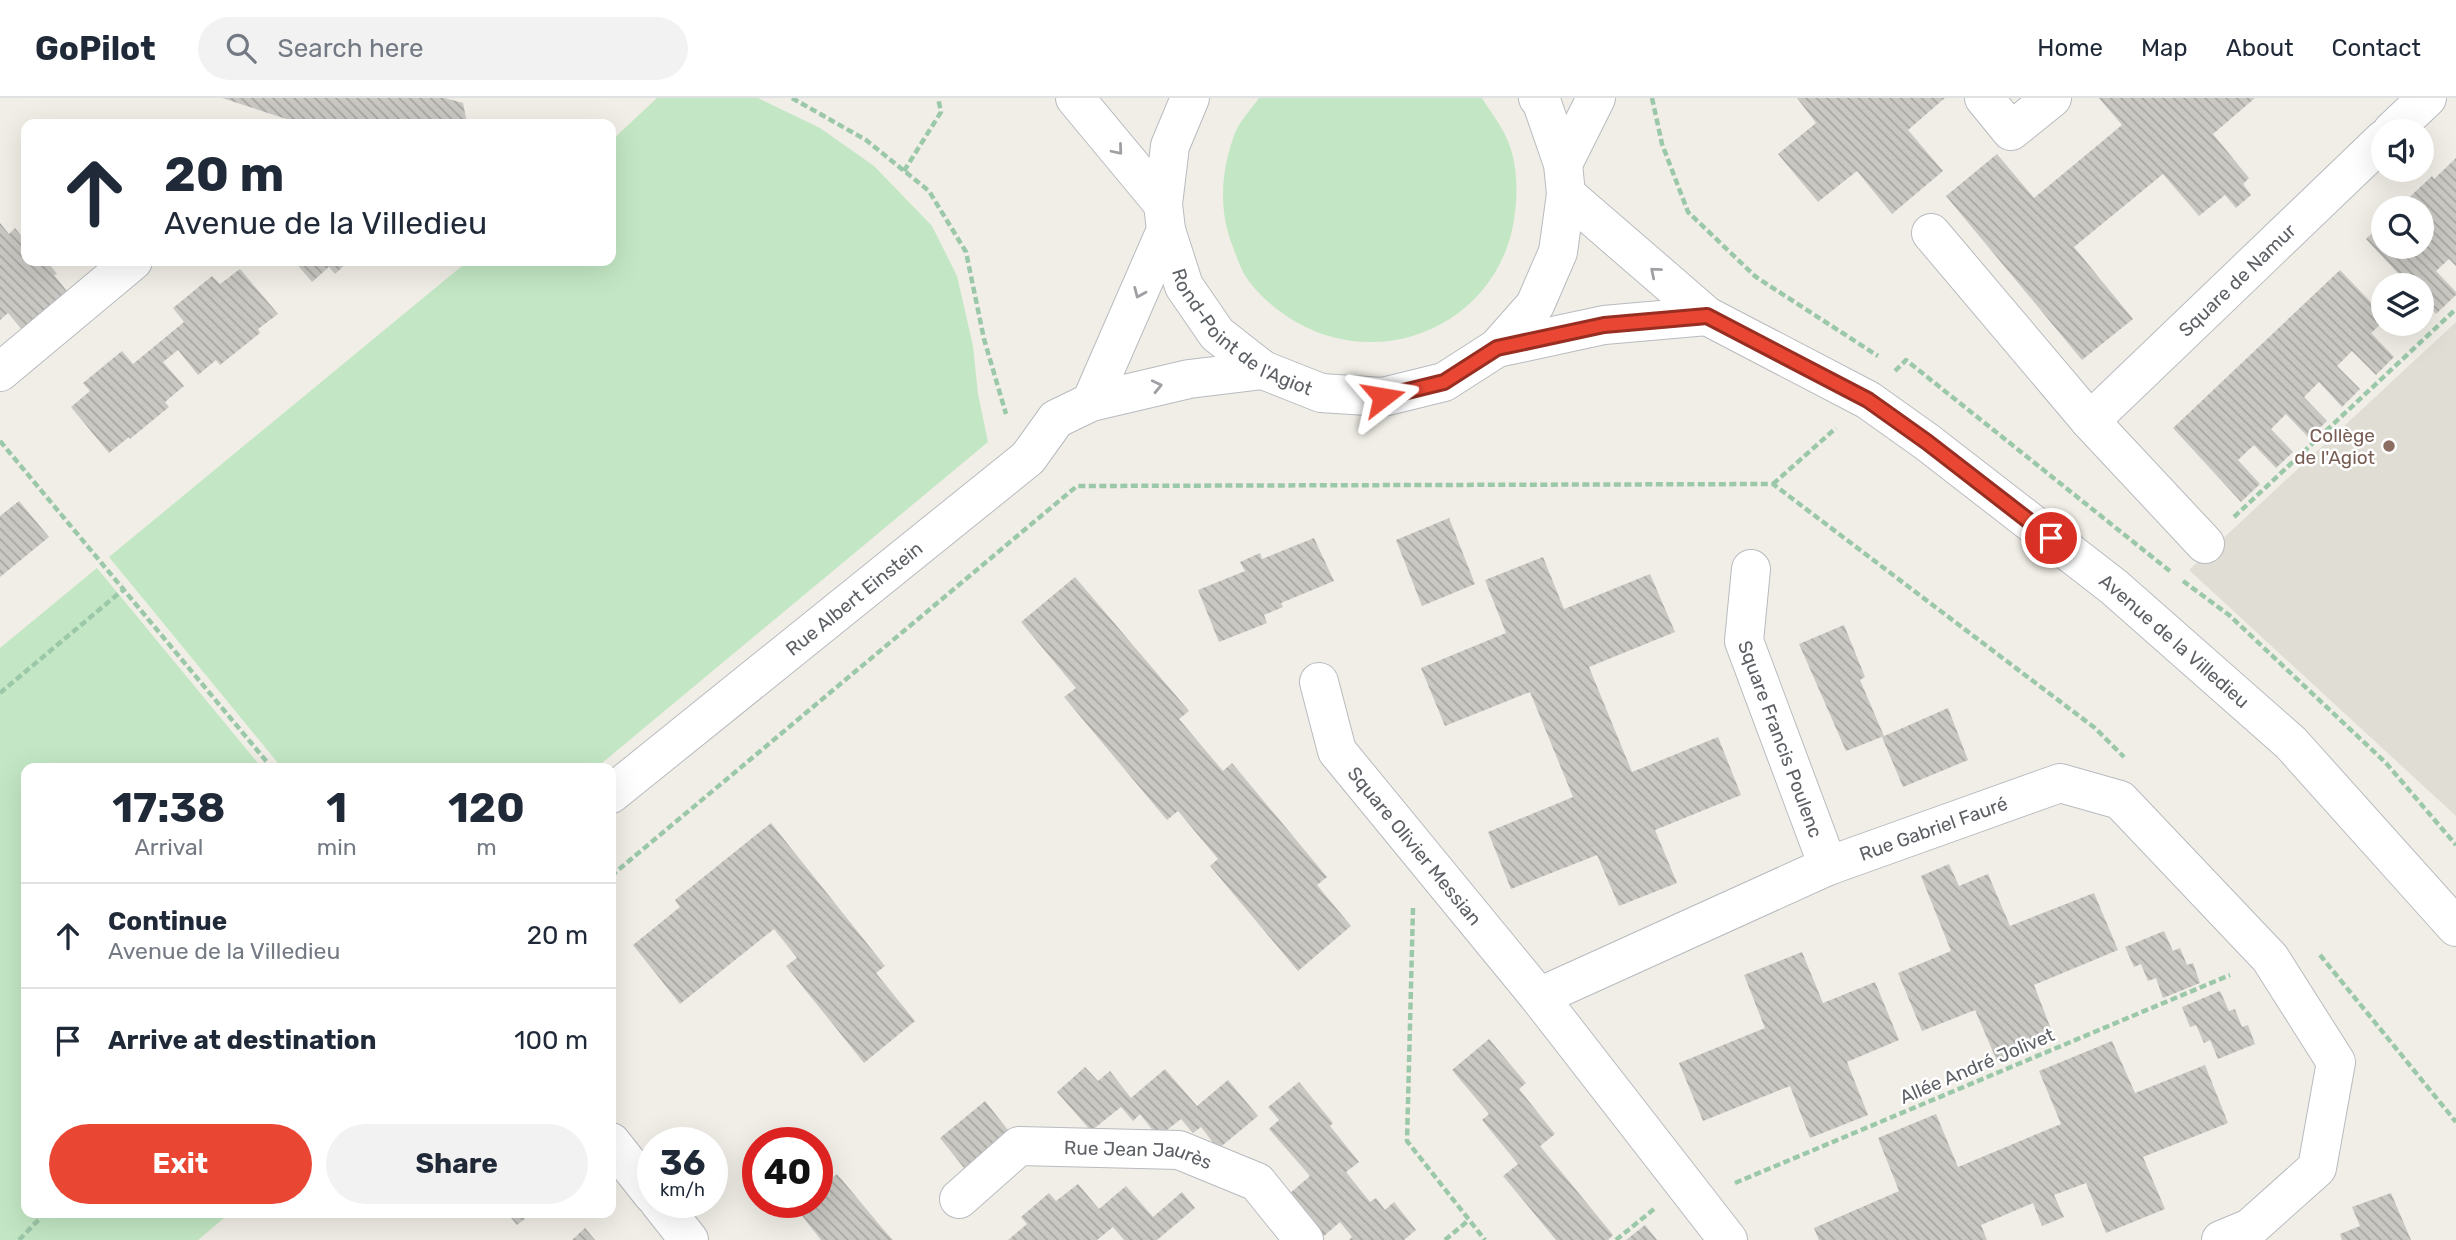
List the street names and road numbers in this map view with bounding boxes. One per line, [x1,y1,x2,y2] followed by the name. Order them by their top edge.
[2174,218,2301,341] street label: Square de Namur
[1168,265,1317,400] street label: Rond-Point de l'Agiot
[781,536,927,660] street label: Rue Albert Einstein
[2095,569,2254,713] street label: Avenue de la Villedieu
[1733,637,1828,841] street label: Square Francis Poulenc
[1343,762,1487,930] street label: Square Olivier Messian
[1856,791,2011,865] street label: Rue Gabriel Fauré
[1896,1023,2058,1109] street label: Allée André Jolivet
[1064,1136,1216,1174] street label: Rue Jean Jaurès

